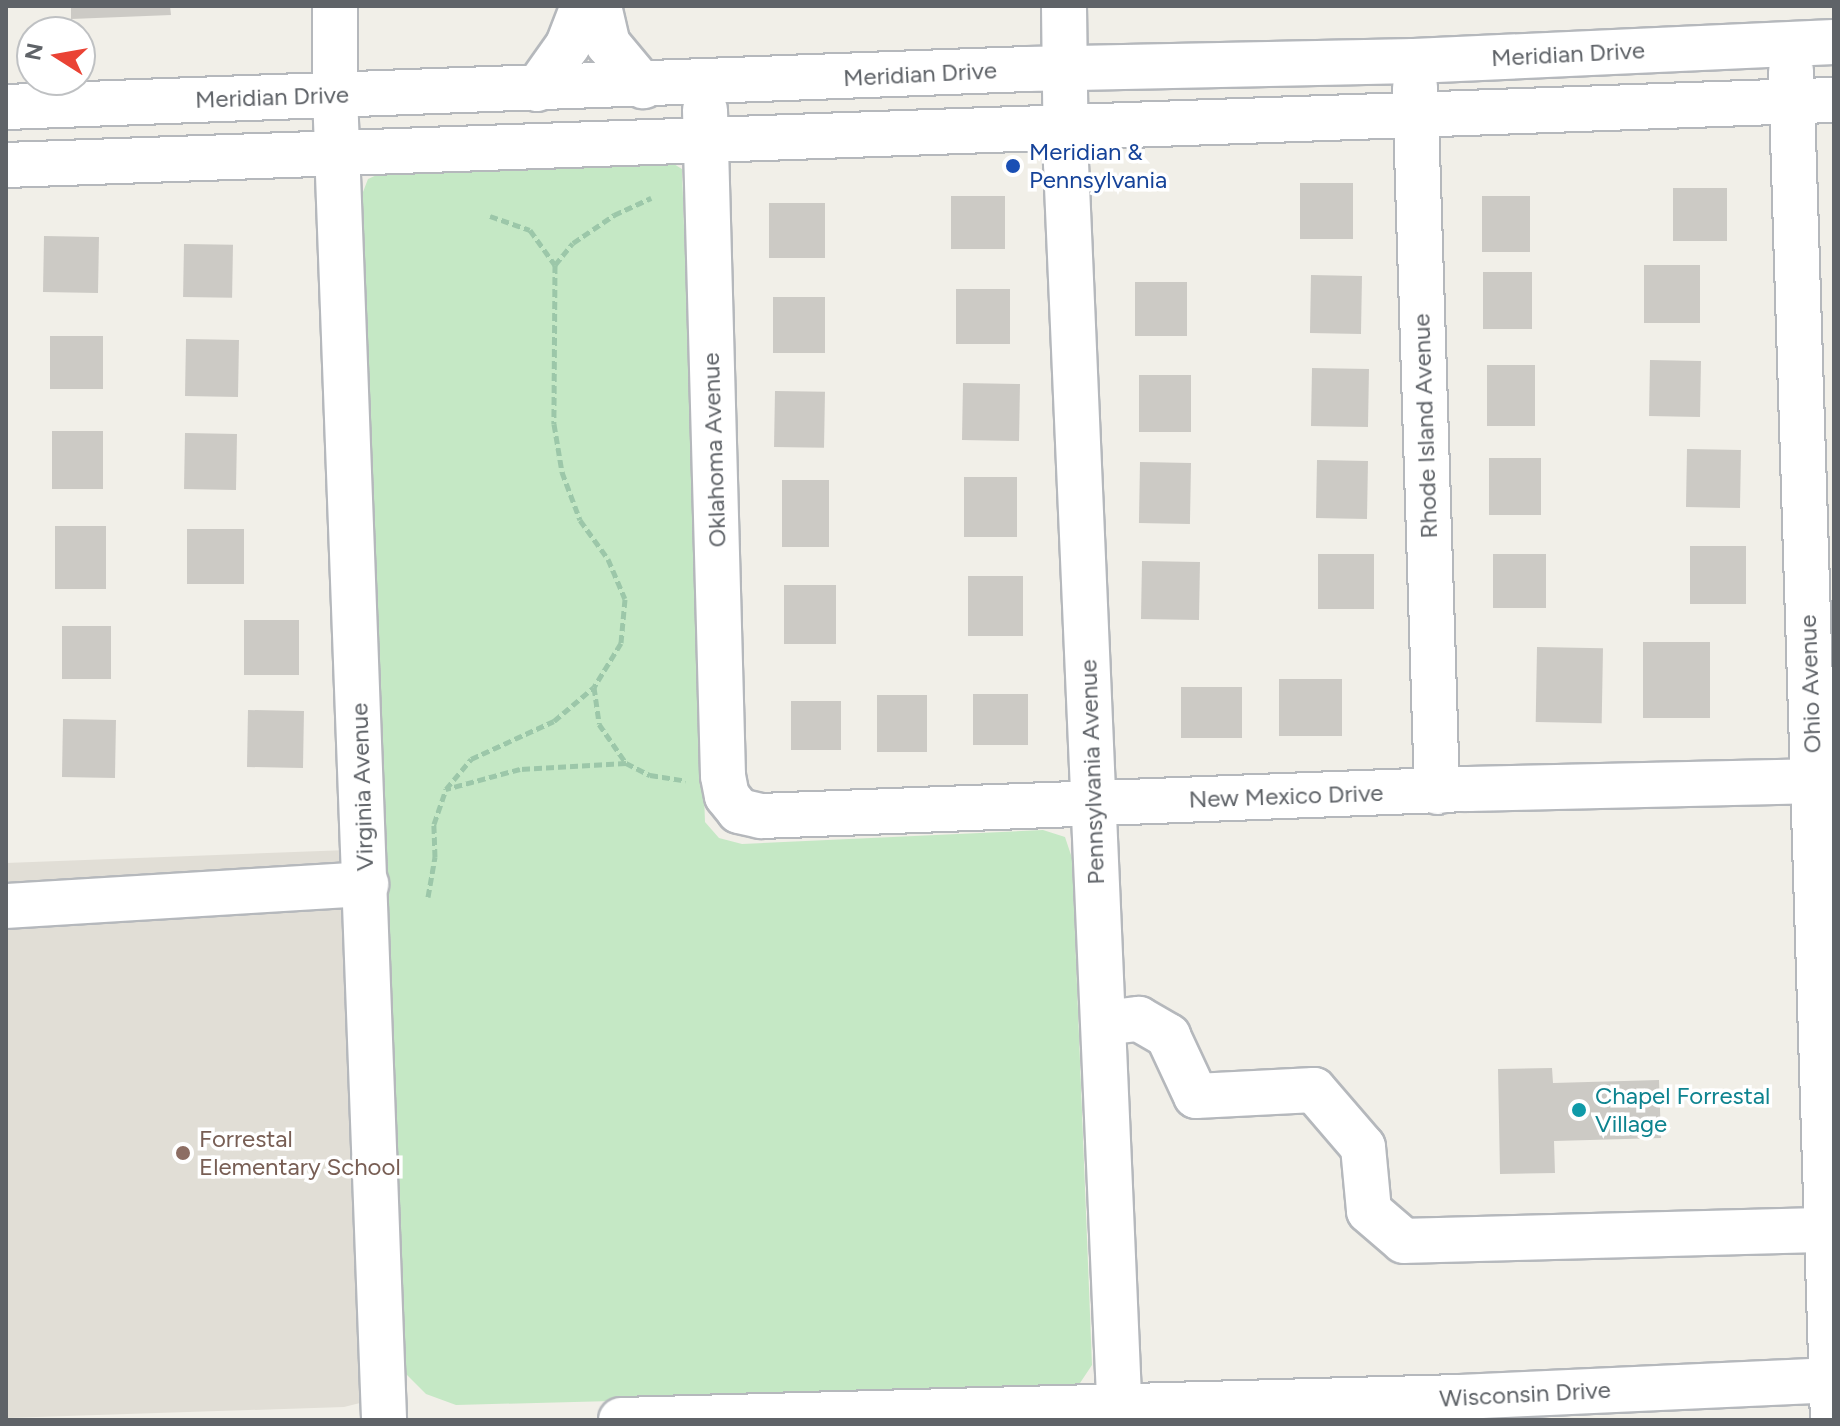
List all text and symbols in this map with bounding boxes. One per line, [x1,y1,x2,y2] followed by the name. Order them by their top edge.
[16,16,96,96] north arrow
[1490,36,1646,72] street label: Meridian Drive
[19,41,49,63] text: N
[842,56,998,92] street label: Meridian Drive
[195,80,349,114] street label: Meridian Drive
[1029,138,1167,194] place label: Meridian & Pennsylvania
[1004,157,1022,175] marker: Meridian & Pennsylvania
[1407,313,1443,539] street label: Rhode Island Avenue
[696,352,732,548] street label: Oklahoma Avenue
[1793,614,1827,754] street label: Ohio Avenue
[1074,659,1110,885] street label: Pennsylvania Avenue
[345,702,379,872] street label: Virginia Avenue
[1188,778,1384,814] street label: New Mexico Drive
[1595,1082,1770,1138] place label: Chapel Forrestal Village
[1570,1101,1588,1119] marker: Chapel Forrestal Village
[199,1125,401,1181] place label: Forrestal Elementary School
[174,1144,192,1162] marker: Forrestal Elementary School
[1439,1375,1611,1413] street label: Wisconsin Drive

